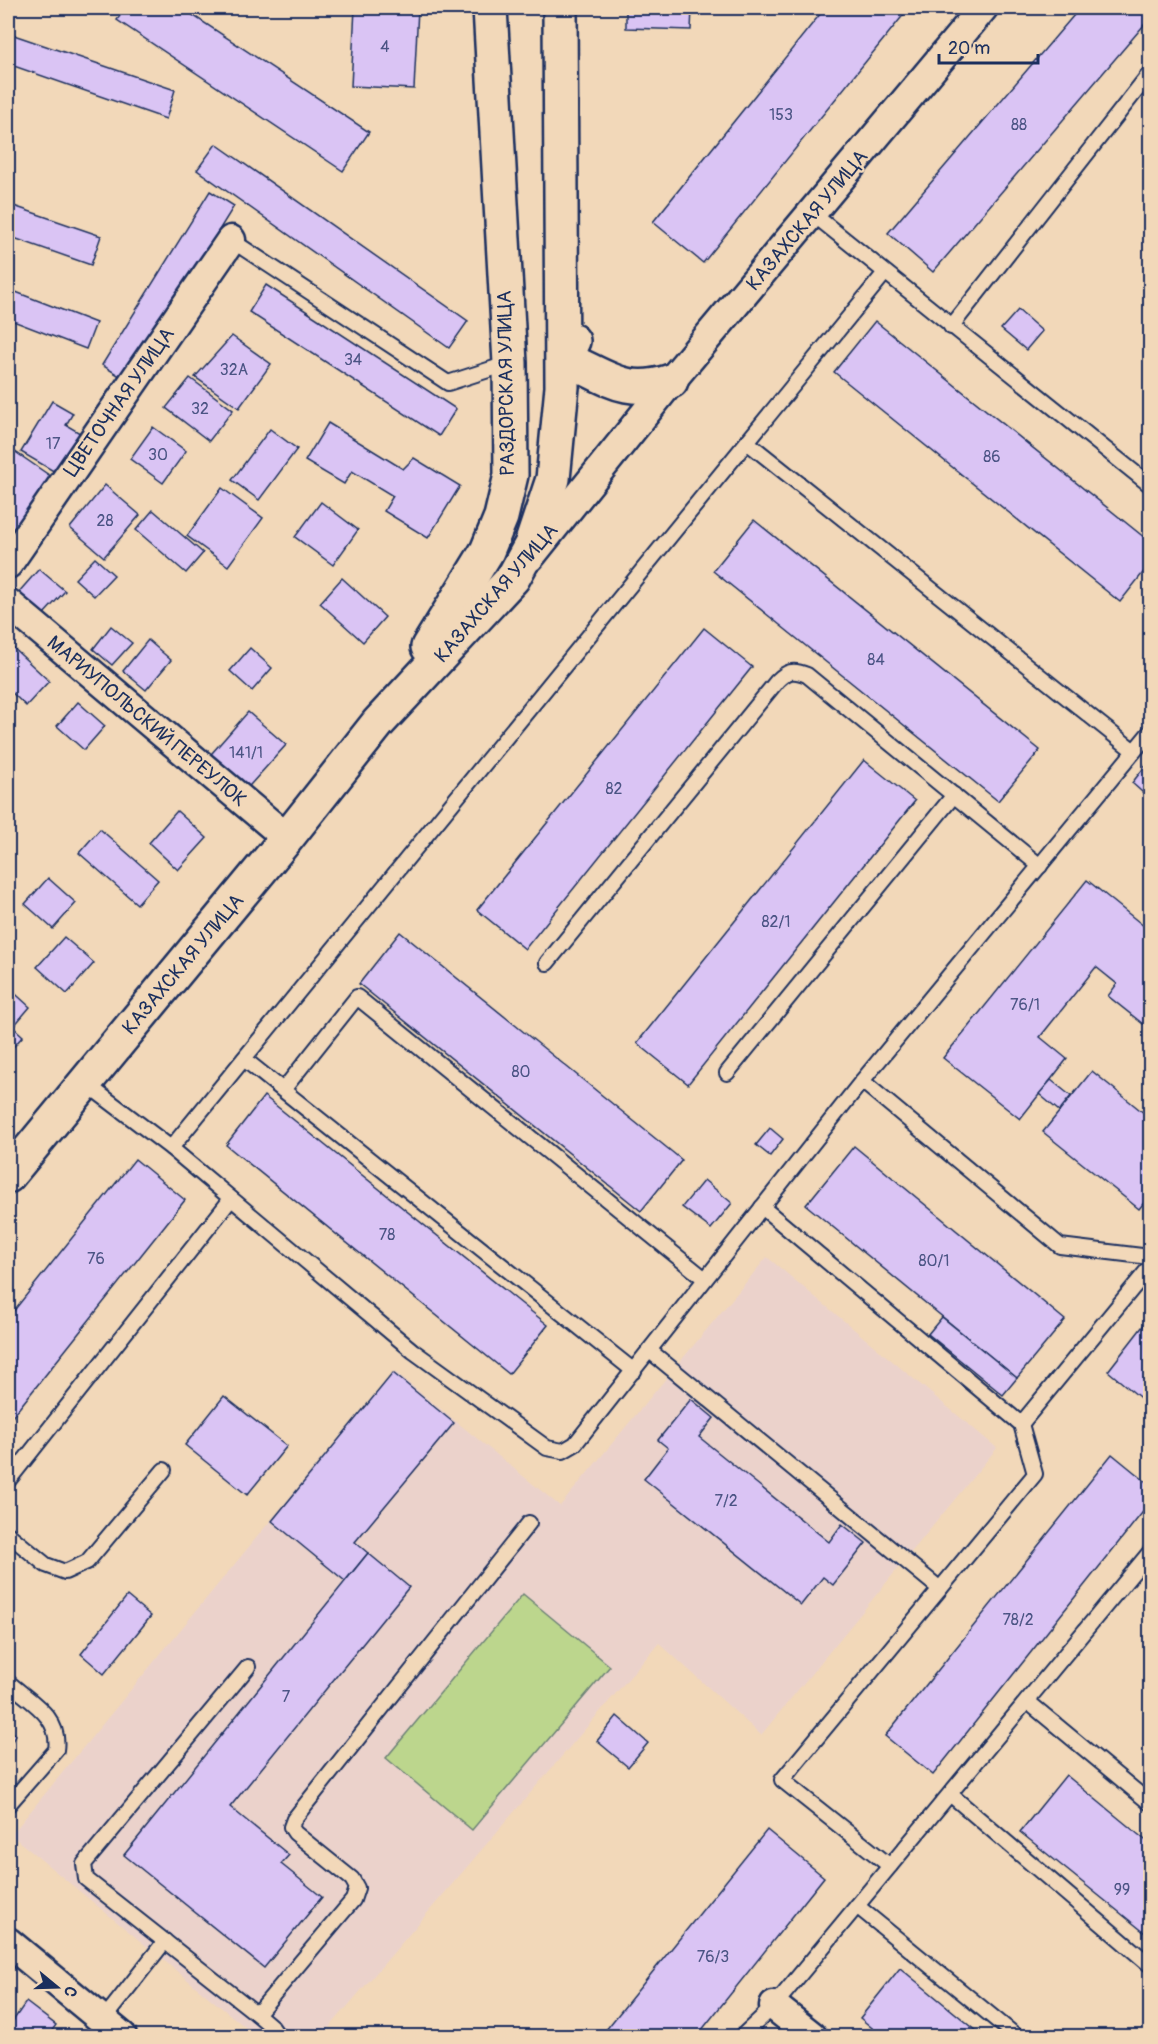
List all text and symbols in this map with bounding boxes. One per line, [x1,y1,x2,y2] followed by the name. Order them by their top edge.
[939,27,1038,65] scale bar
[380,37,390,57] house number: 4
[948,37,990,60] text: 20 m
[769,105,793,125] house number: 153
[1011,115,1027,135] house number: 88
[741,144,873,295] street label: КАЗАХСКАЯ УЛИЦА
[492,290,520,476] street label: РАЗДОРСКАЯ УЛИЦА
[58,323,180,481] street label: ЦВЕТОЧНАЯ УЛИЦА
[344,350,362,370] house number: 34
[220,360,248,380] house number: 32А
[191,399,209,419] house number: 32
[46,434,61,454] house number: 17
[148,445,168,465] house number: 30
[983,447,1001,467] house number: 86
[96,511,114,531] house number: 28
[429,518,563,668] street label: КАЗАХСКАЯ УЛИЦА
[42,630,252,812] street label: МАРИУПОЛЬСКИЙ ПЕРЕУЛОК
[867,650,885,670] house number: 84
[229,743,263,763] house number: 141/1
[605,779,623,799] house number: 82
[117,888,249,1039] street label: КАЗАХСКАЯ УЛИЦА
[761,912,791,932] house number: 82/1
[1010,995,1040,1015] house number: 76/1
[512,1062,531,1082] house number: 80
[379,1225,395,1245] house number: 78
[87,1249,105,1269] house number: 76
[919,1251,950,1271] house number: 80/1
[714,1491,738,1511] house number: 7/2
[1002,1610,1034,1630] house number: 78/2
[282,1687,291,1707] house number: 7
[1114,1880,1130,1900] house number: 99
[697,1947,729,1967] house number: 76/3
[27,1957,87,2017] north arrow
[59,1984,81,2000] text: С

